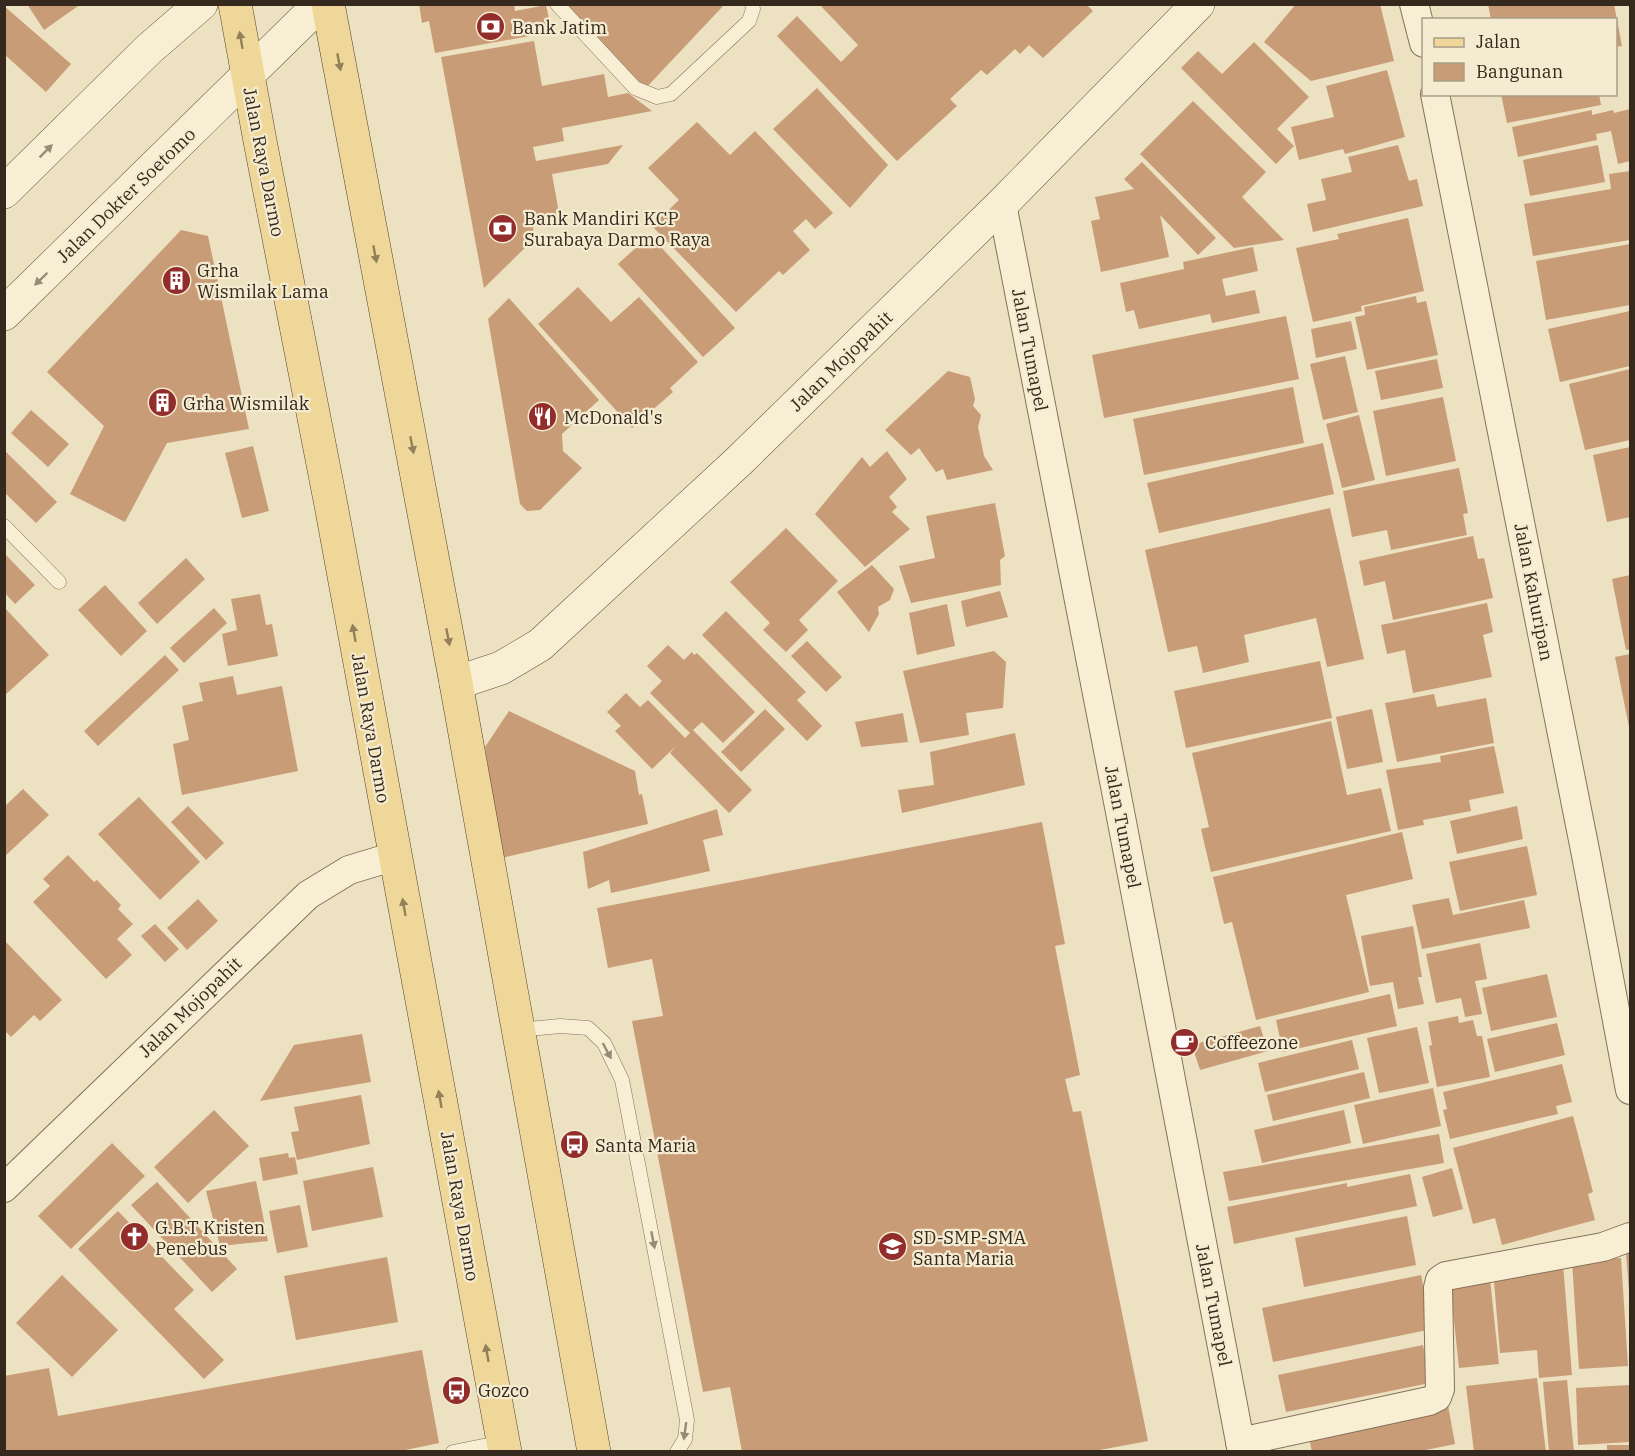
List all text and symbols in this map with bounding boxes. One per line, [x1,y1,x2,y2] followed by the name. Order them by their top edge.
[475,11,507,43] bank icon: Bank Jatim
[512,16,607,39] place label: Bank Jatim
[1422,18,1617,96] legend
[237,30,246,49] one-way arrow
[1476,30,1521,53] text: Jalan
[335,53,344,72] one-way arrow
[1476,60,1563,83] text: Bangunan
[238,85,290,239] street label: Jalan Raya Darmo
[52,123,200,267] street label: Jalan Dokter Soetomo
[39,144,53,159] one-way arrow
[524,207,710,251] place label: Bank Mandiri KCP Surabaya Darmo Raya
[487,212,519,244] bank icon: Bank Mandiri KCP Surabaya Darmo Raya
[371,244,380,263] one-way arrow
[197,259,329,303] place label: Grha Wismilak Lama
[160,264,192,296] building icon: Grha Wismilak Lama
[34,271,48,285] one-way arrow
[1007,287,1053,413] street label: Jalan Tumapel
[785,306,897,416] street label: Jalan Mojopahit
[146,387,178,419] building icon: Grha Wismilak
[183,392,310,415] place label: Grha Wismilak
[527,401,559,433] restaurant icon: McDonald's
[564,406,663,429] place label: McDonald's
[407,436,416,455] one-way arrow
[1509,521,1559,663] street label: Jalan Kahuripan
[349,623,358,642] one-way arrow
[444,627,453,646] one-way arrow
[346,651,396,805] street label: Jalan Raya Darmo
[1100,764,1146,890] street label: Jalan Tumapel
[399,898,408,917] one-way arrow
[134,952,246,1062] street label: Jalan Mojopahit
[1168,1026,1200,1058] cafe icon: Coffeezone
[1205,1031,1298,1054] place label: Coffeezone
[602,1042,612,1060] one-way arrow
[435,1089,444,1108] one-way arrow
[435,1129,485,1283] street label: Jalan Raya Darmo
[558,1129,590,1161] bus stop icon: Santa Maria
[595,1134,696,1157] place label: Santa Maria
[155,1216,265,1260] place label: G.B.T Kristen Penebus
[118,1221,150,1253] church icon: G.B.T Kristen Penebus
[913,1226,1027,1270] place label: SD-SMP-SMA Santa Maria
[649,1230,658,1249] one-way arrow
[876,1231,908,1263] school or university icon: SD-SMP-SMA Santa Maria
[1191,1242,1237,1368] street label: Jalan Tumapel
[482,1343,491,1362] one-way arrow
[441,1374,473,1406] bus stop icon: Gozco
[478,1379,529,1402] place label: Gozco
[680,1422,690,1441] one-way arrow

